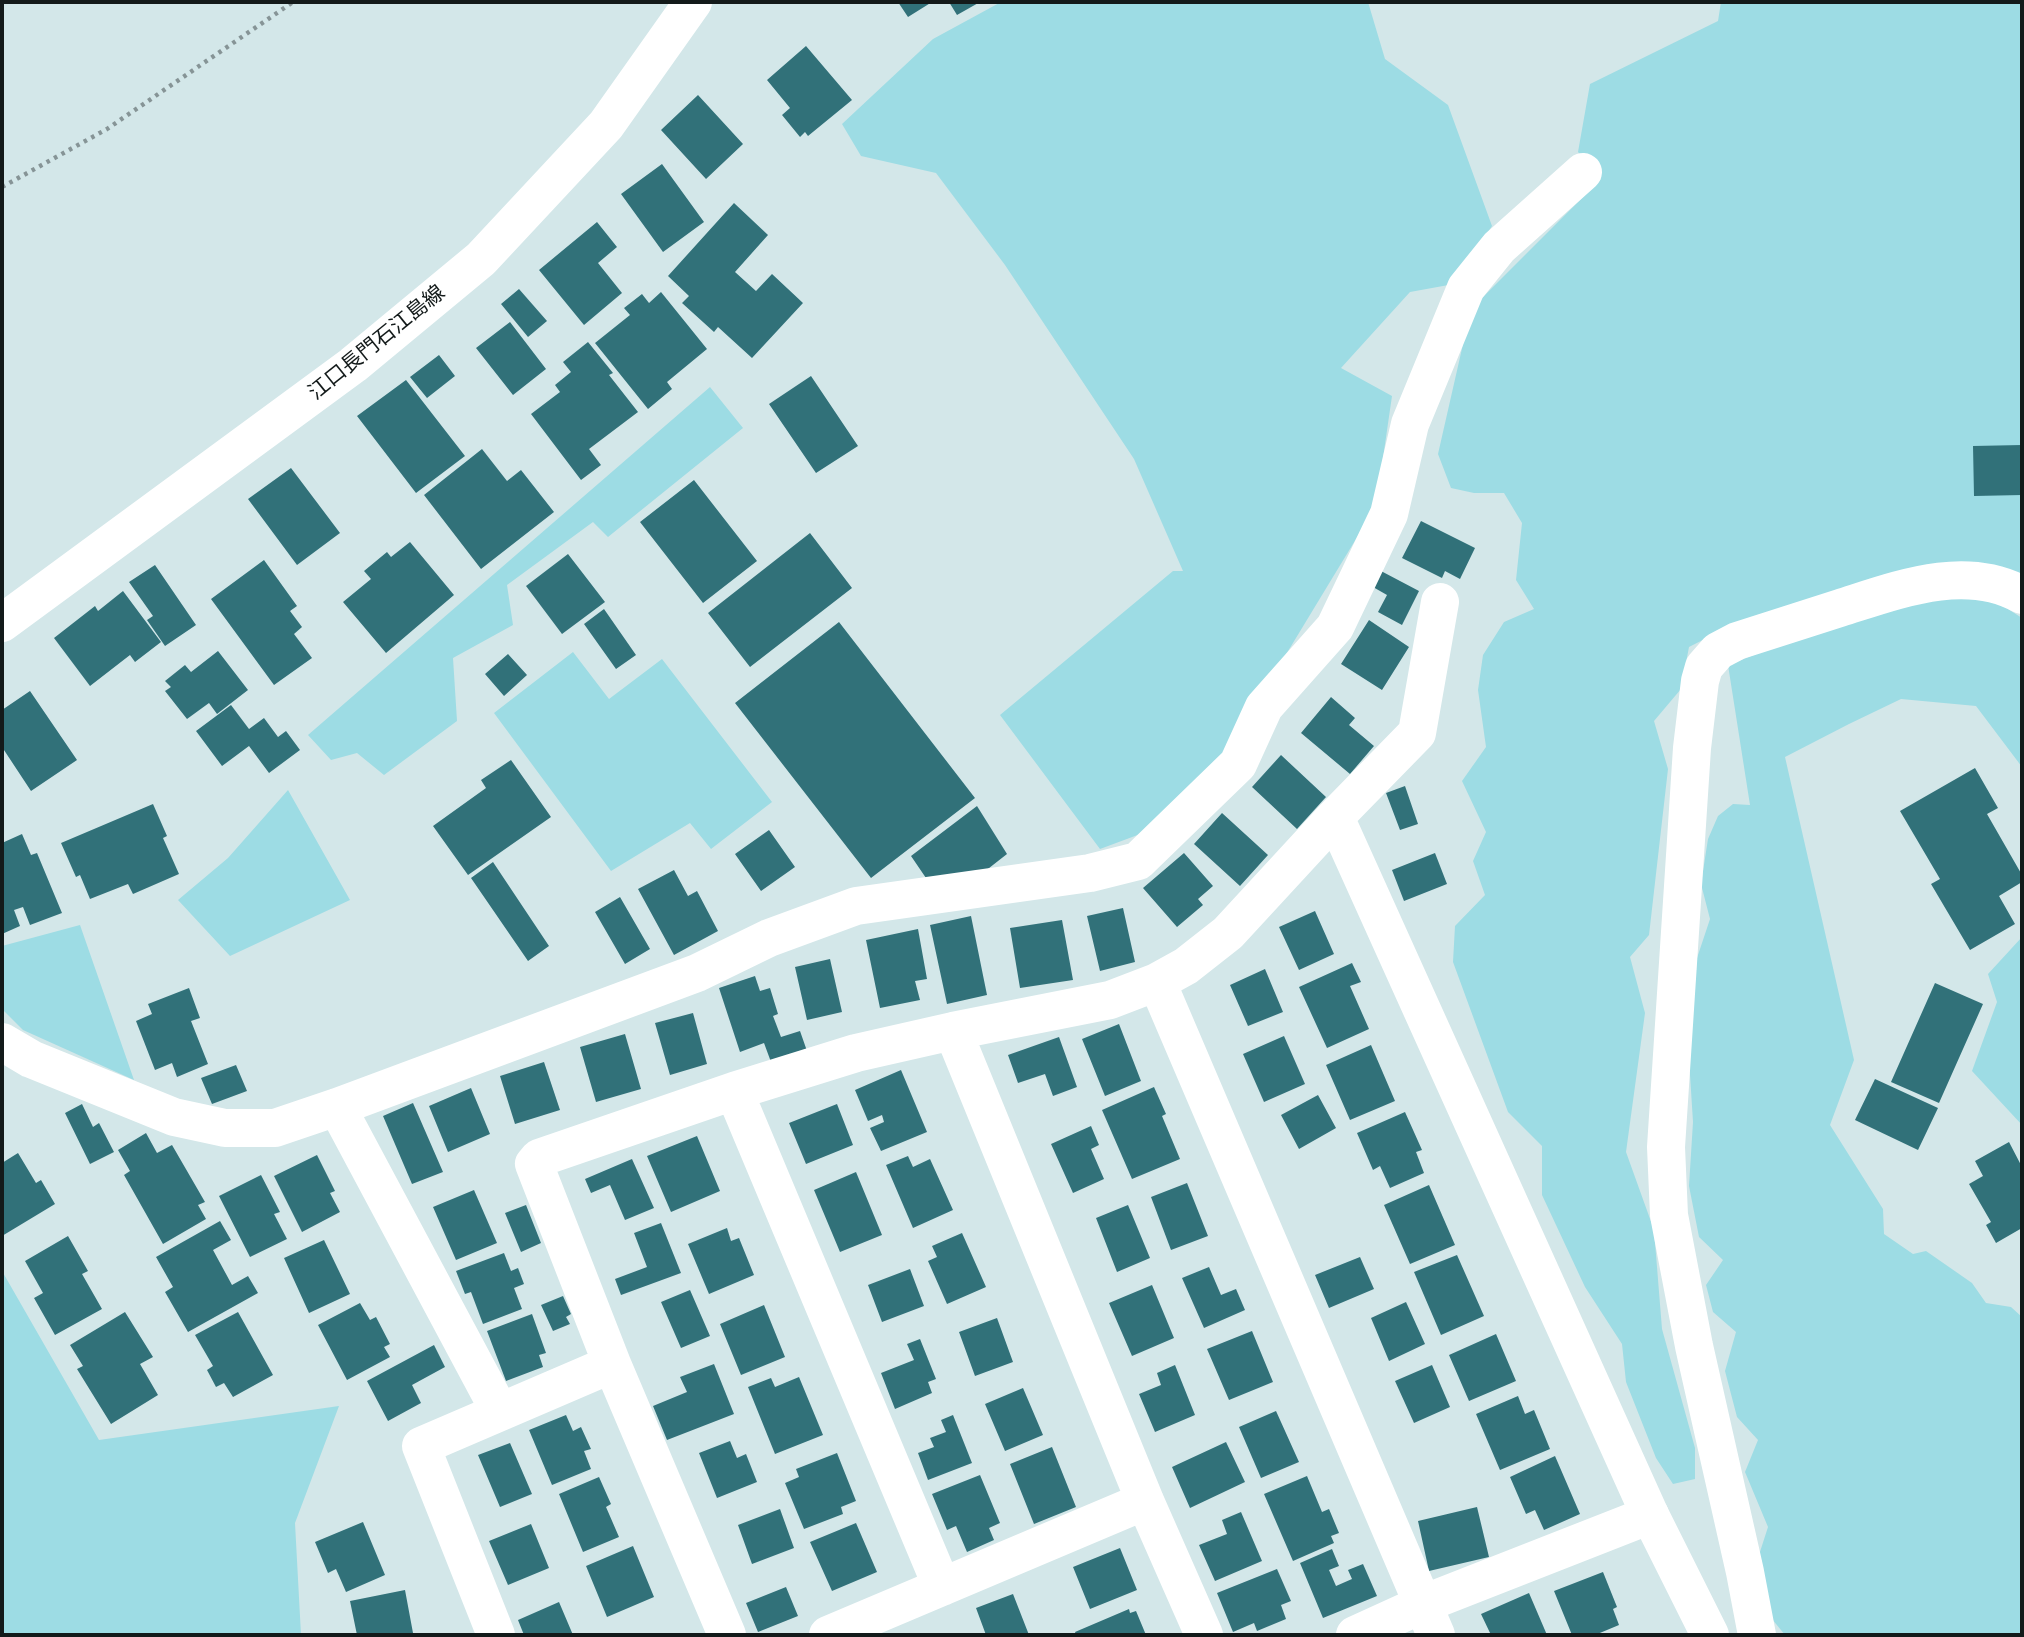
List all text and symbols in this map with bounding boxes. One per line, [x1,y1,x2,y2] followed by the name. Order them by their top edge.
[304,280,450,406] street label: 江口長門石江島線

